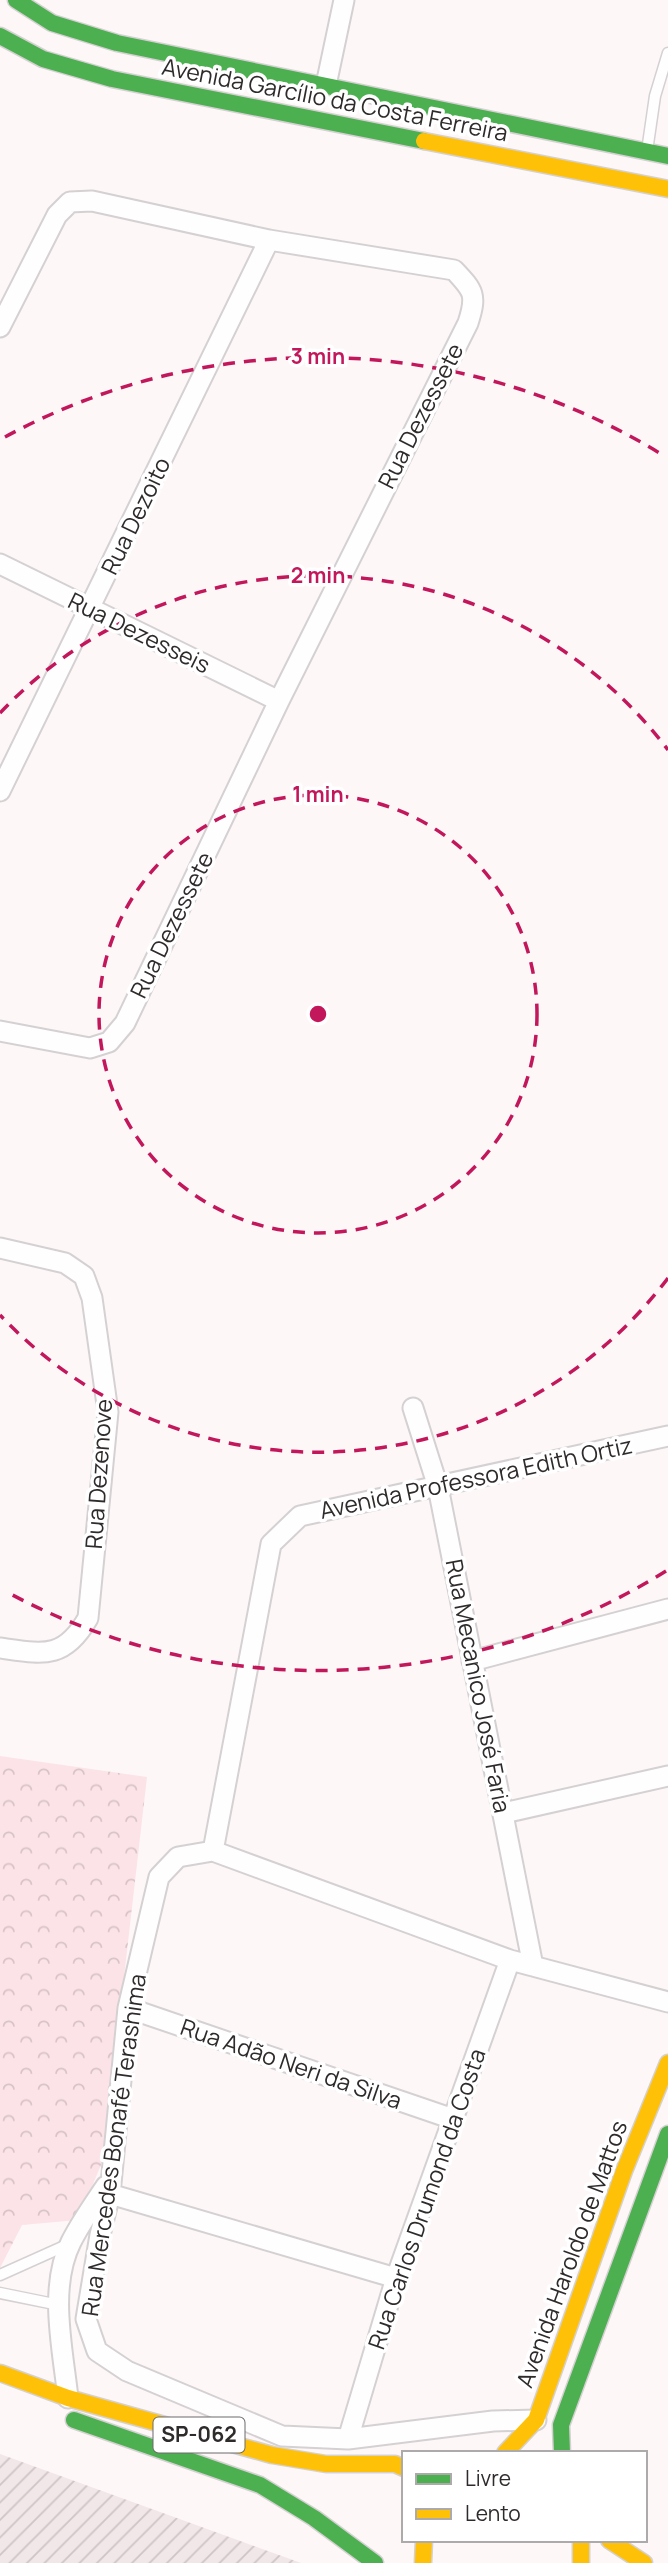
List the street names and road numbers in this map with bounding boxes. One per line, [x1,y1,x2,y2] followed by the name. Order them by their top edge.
[159,50,511,148] street label: Avenida Garcílio da Costa Ferreira
[370,337,470,494] street label: Rua Dezessete
[93,451,177,580] street label: Rua Dezoito
[63,584,216,680] street label: Rua Dezesseis
[122,846,220,1003] street label: Rua Dezessete
[77,1398,119,1550] street label: Rua Dezenove
[316,1428,635,1526] street label: Avenida Professora Edith Ortiz
[439,1556,519,1815] street label: Rua Mecanico José Faria
[73,1972,153,2318] street label: Rua Mercedes Bonafé Terashima
[176,2010,406,2116] street label: Rua Adão Neri da Silva
[360,2044,493,2353] street label: Rua Carlos Drumond da Costa
[508,2116,634,2392] street label: Avenida Haroldo de Mattos
[154,2418,244,2452] road number: SP-062

